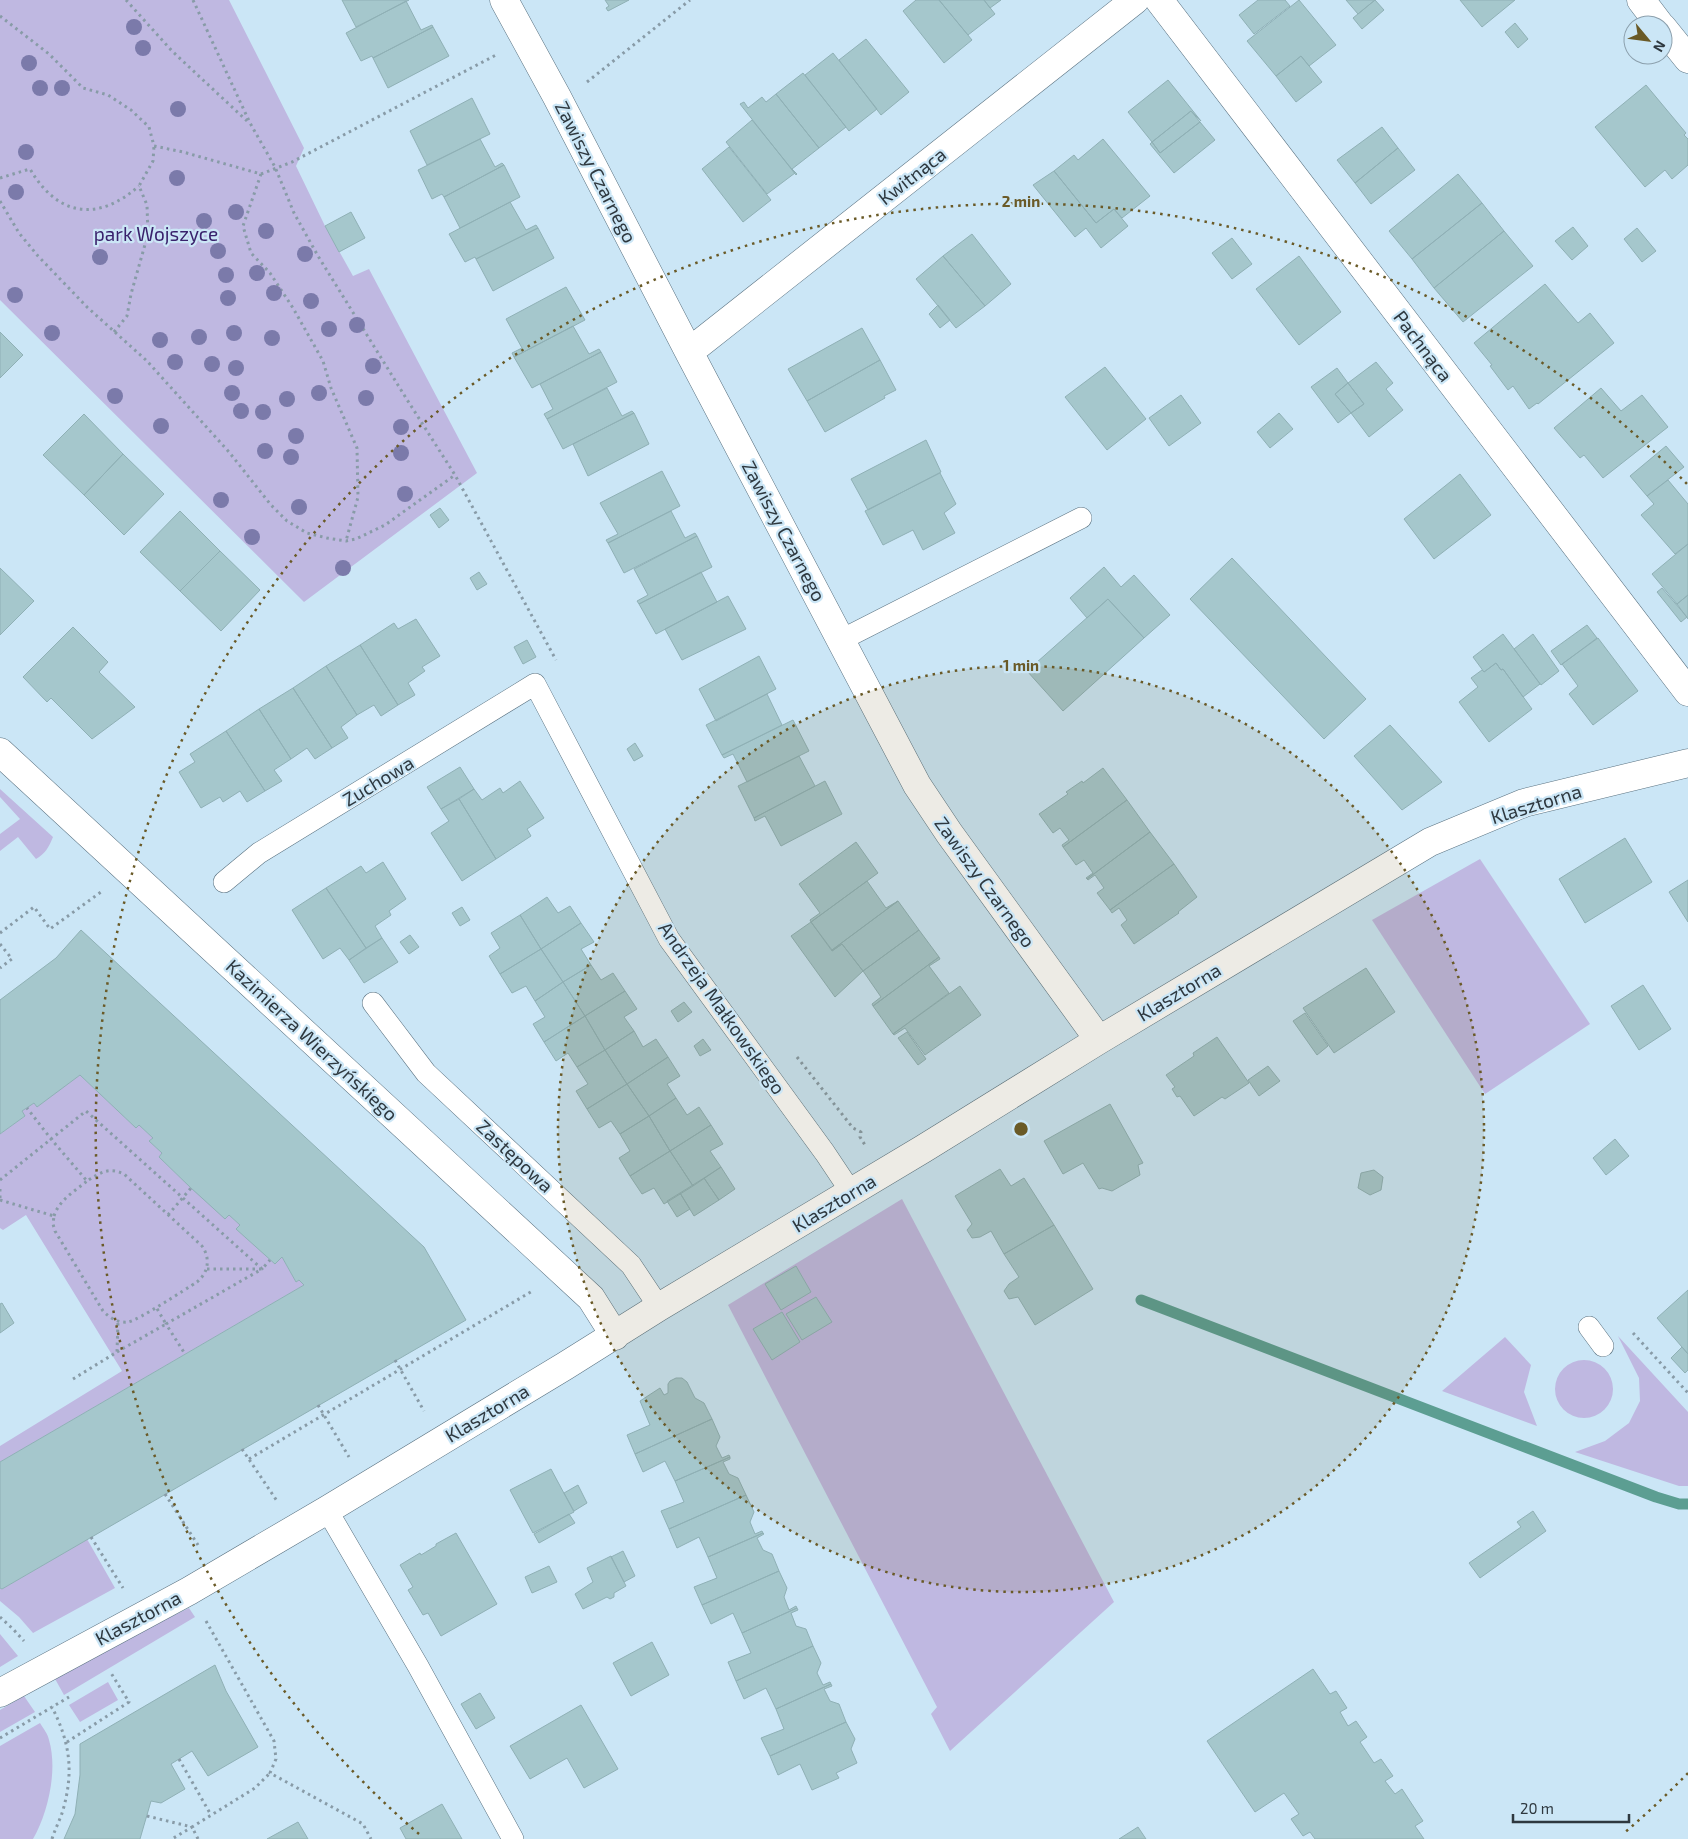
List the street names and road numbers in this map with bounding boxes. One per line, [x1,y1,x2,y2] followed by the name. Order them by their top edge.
[551,97,642,246] street label: Zawiszy Czarnego
[873,142,950,209] street label: Kwitnąca
[1389,306,1458,386] street label: Pachnąca
[738,457,831,605] street label: Zawiszy Czarnego
[338,750,417,811] street label: Zuchowa
[1488,779,1584,828] street label: Klasztorna
[930,812,1041,952] street label: Zawiszy Czarnego
[654,917,791,1098] street label: Andrzeja Małkowskiego
[222,954,403,1125] street label: Kazimierza Wierzyńskiego
[1133,958,1225,1026] street label: Klasztorna
[472,1114,558,1197] street label: Zastępowa
[788,1169,880,1237] street label: Klasztorna
[441,1379,533,1447] street label: Klasztorna
[91,1585,185,1650] street label: Klasztorna

